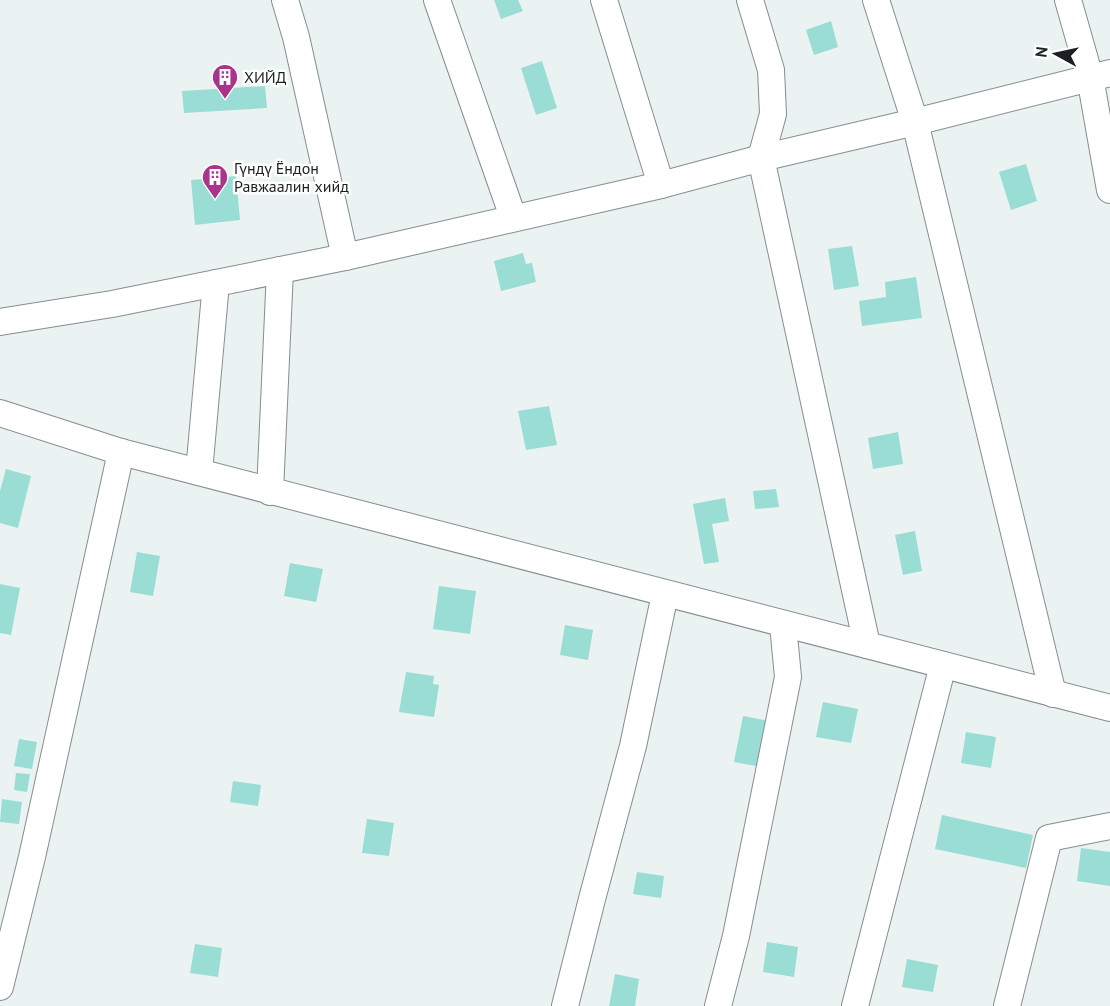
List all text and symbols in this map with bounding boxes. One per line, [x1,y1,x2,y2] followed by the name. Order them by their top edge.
[1026,24,1086,84] north arrow
[1031,45,1052,59] text: N
[210,62,240,100] building icon: ХИЙД
[244,67,287,87] place label: ХИЙД
[234,158,349,196] place label: Гүндү Ёндон Равжаалин хийд
[200,162,230,200] building icon: Гүндү Ёндон Равжаалин хийд

